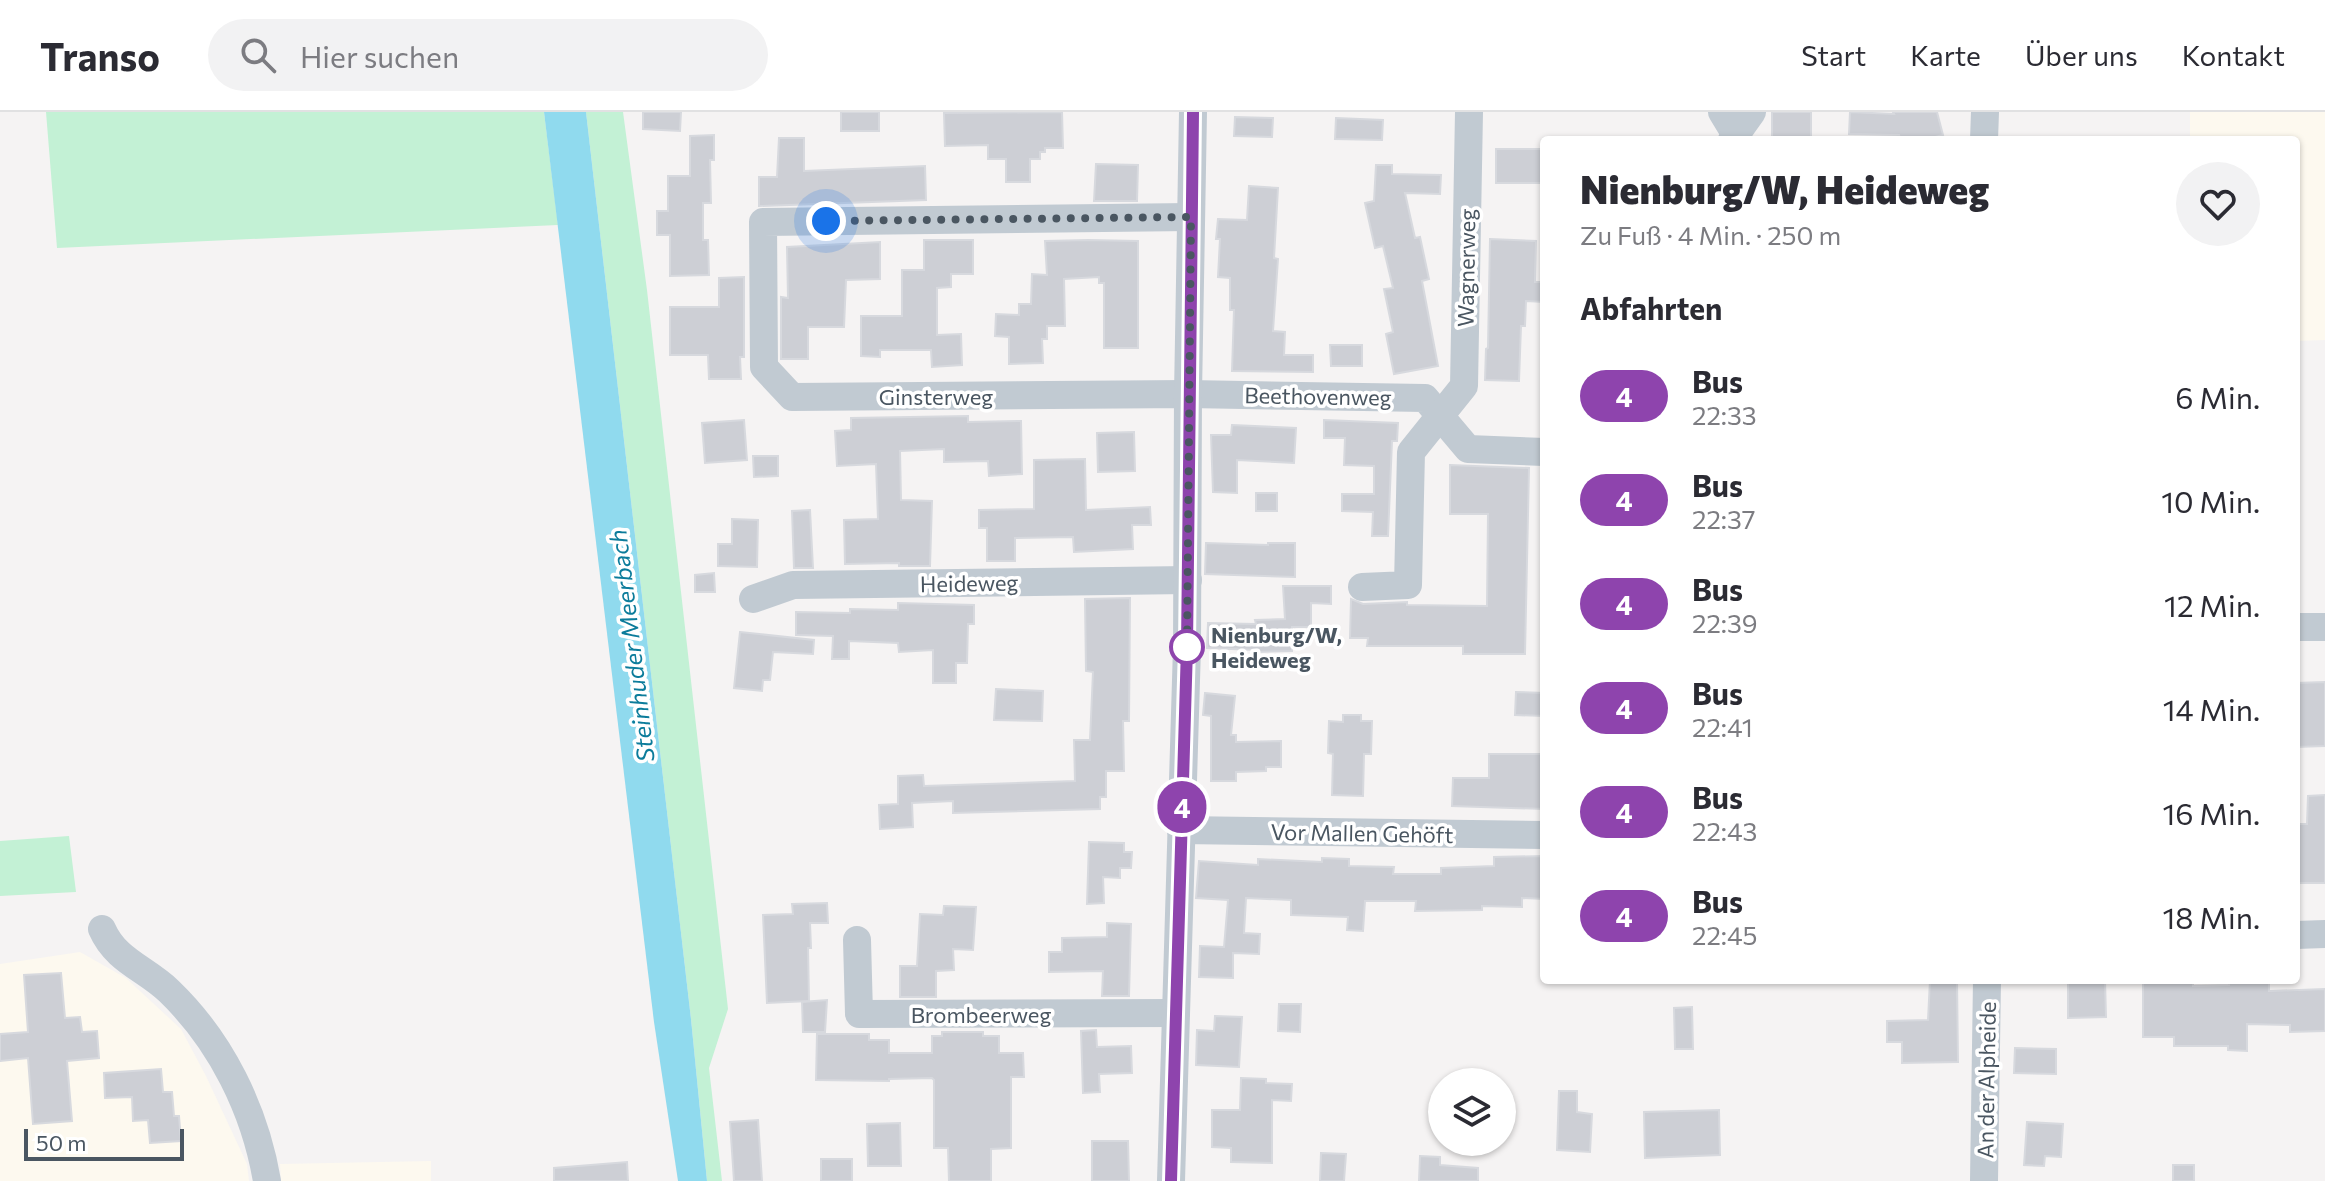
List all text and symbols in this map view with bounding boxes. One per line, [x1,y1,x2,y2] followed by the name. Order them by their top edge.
[208,19,768,91] search box
[40,32,160,79] text: Transo
[236,33,280,77] icon: search
[300,37,459,74] text: Hier suchen
[1801,38,1866,72] text: Start
[1910,38,1981,72] text: Karte
[2025,38,2138,72] text: Über uns
[2182,38,2285,72] text: Kontakt
[2176,162,2260,246] button: heart
[1580,165,1989,212] text: Nienburg/W, Heideweg
[806,201,846,241] your location
[1451,208,1481,327] street label: Wagnerweg
[1580,219,1841,250] text: Zu Fuß · 4 Min. · 250 m
[1580,289,1722,326] text: Abfahrten
[1692,362,1743,399] text: Bus
[2175,378,2260,415] text: 6 Min.
[1615,379,1633,413] text: 4
[1244,381,1392,411] street label: Beethovenweg
[879,383,993,410] street label: Ginsterweg
[1692,399,1757,430] text: 22:33
[1692,466,1743,503] text: Bus
[2161,482,2260,519] text: 10 Min.
[1615,483,1633,517] text: 4
[1692,503,1755,534] text: 22:37
[602,528,660,764] water label: Steinhuder Meerbach
[920,569,1019,597] street label: Heideweg
[1692,570,1743,607] text: Bus
[2164,586,2260,623] text: 12 Min.
[1615,587,1633,621] text: 4
[1692,607,1758,638] text: 22:39
[1211,621,1342,673] place label: Nienburg/W, Heideweg
[1170,630,1204,664] marker: Nienburg/W, Heideweg
[1692,674,1743,711] text: Bus
[2163,690,2260,727] text: 14 Min.
[1615,691,1633,725] text: 4
[1692,711,1753,742] text: 22:41
[1692,778,1743,815] text: Bus
[1156,781,1208,833] line badge: 4
[1173,790,1191,824] text: 4
[2163,794,2260,831] text: 16 Min.
[1615,795,1633,829] text: 4
[1692,815,1757,846] text: 22:43
[1270,818,1454,848] street label: Vor Mallen Gehöft
[1692,882,1743,919] text: Bus
[2163,898,2260,935] text: 18 Min.
[1615,899,1633,933] text: 4
[1692,919,1758,950] text: 22:45
[911,1001,1051,1028] street label: Brombeerweg
[1971,1001,2001,1159] street label: An der Alpheide
[1428,1068,1516,1156] map controls
[1428,1068,1516,1156] button: layers
[24,1125,184,1161] scale bar
[36,1129,86,1156] text: 50 m

